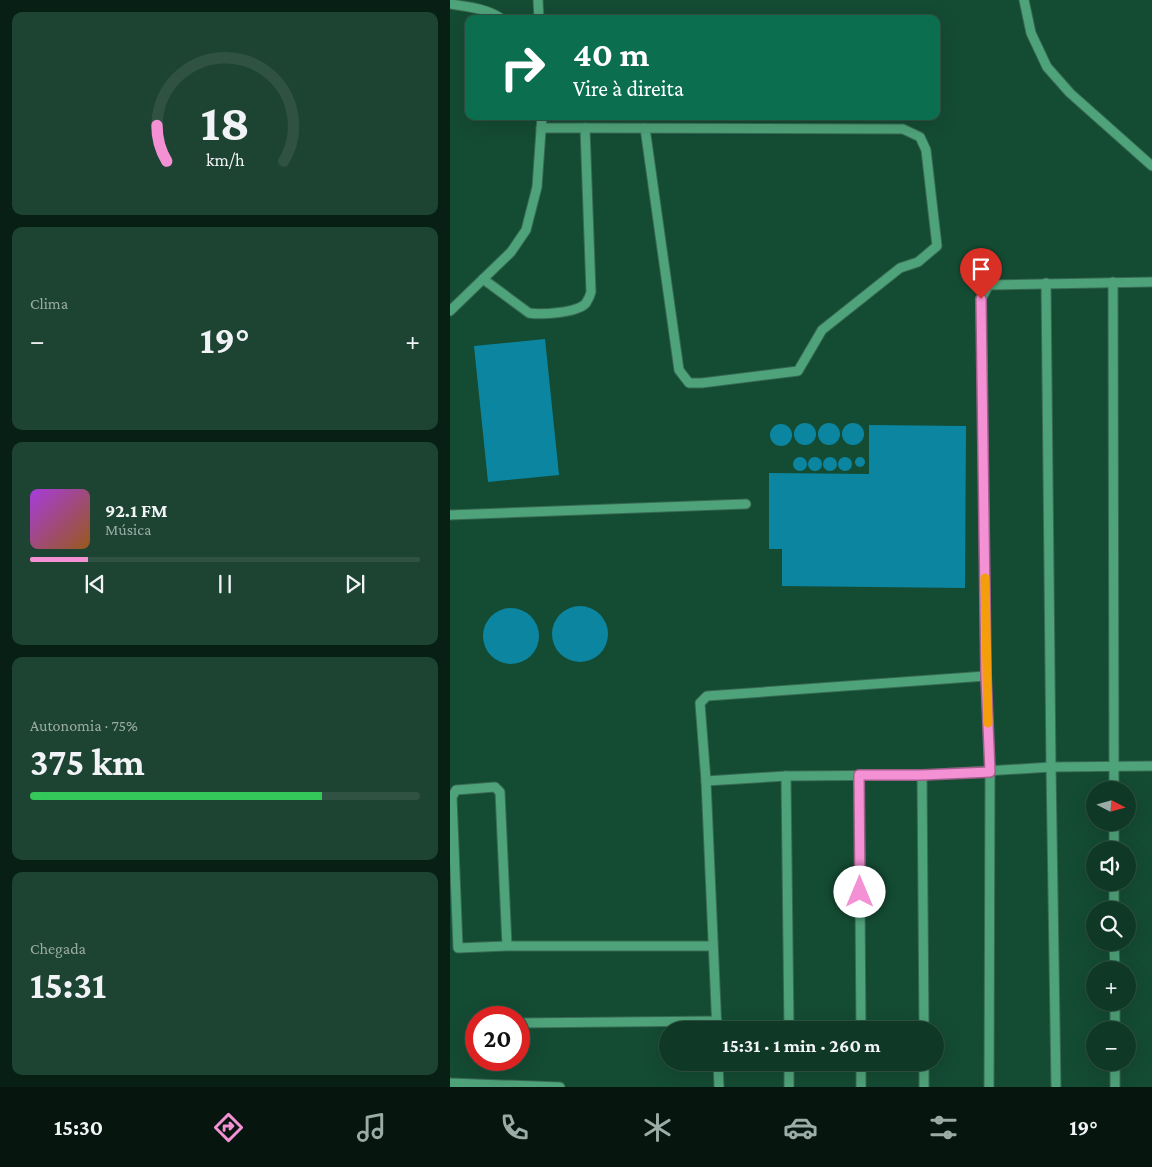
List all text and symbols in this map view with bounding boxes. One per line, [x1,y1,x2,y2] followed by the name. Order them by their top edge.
[490,35,555,100] icon: right
[573,35,650,74] text: 40 m
[573,76,684,101] text: Vire à direita
[200,93,250,151] text: 18
[206,150,245,170] text: km/h
[960,248,1002,299] pin
[967,255,995,283] icon: arrive
[30,295,68,312] text: Clima
[200,319,250,361] text: 19°
[30,325,45,356] text: −
[405,325,420,356] text: +
[105,500,167,521] text: 92.1 FM
[105,521,151,538] text: Música
[81,570,109,598] icon: previous
[211,570,239,598] icon: pause
[341,570,369,598] icon: next
[30,717,138,734] text: Autonomia · 75%
[30,741,145,783] text: 375 km
[1086,781,1136,831] north arrow
[1086,781,1136,1071] map controls
[1086,841,1136,891] button: sound
[833,865,885,917] position arrow
[1086,901,1136,951] button: search
[30,940,86,957] text: Chegada
[1086,961,1136,1011] button: +
[30,964,106,1006] text: 15:31
[465,1006,530,1071] speed limit sign: 20
[1086,1021,1136,1071] button: −
[722,1035,881,1056] text: 15:31 · 1 min · 260 m
[211,1110,246,1145] icon: directions
[354,1110,389,1145] icon: music
[497,1110,532,1145] icon: phone
[640,1110,675,1145] icon: climate
[783,1110,818,1145] icon: car
[926,1110,961,1145] icon: filters
[54,1115,103,1140] text: 15:30
[1069,1115,1098,1140] text: 19°

